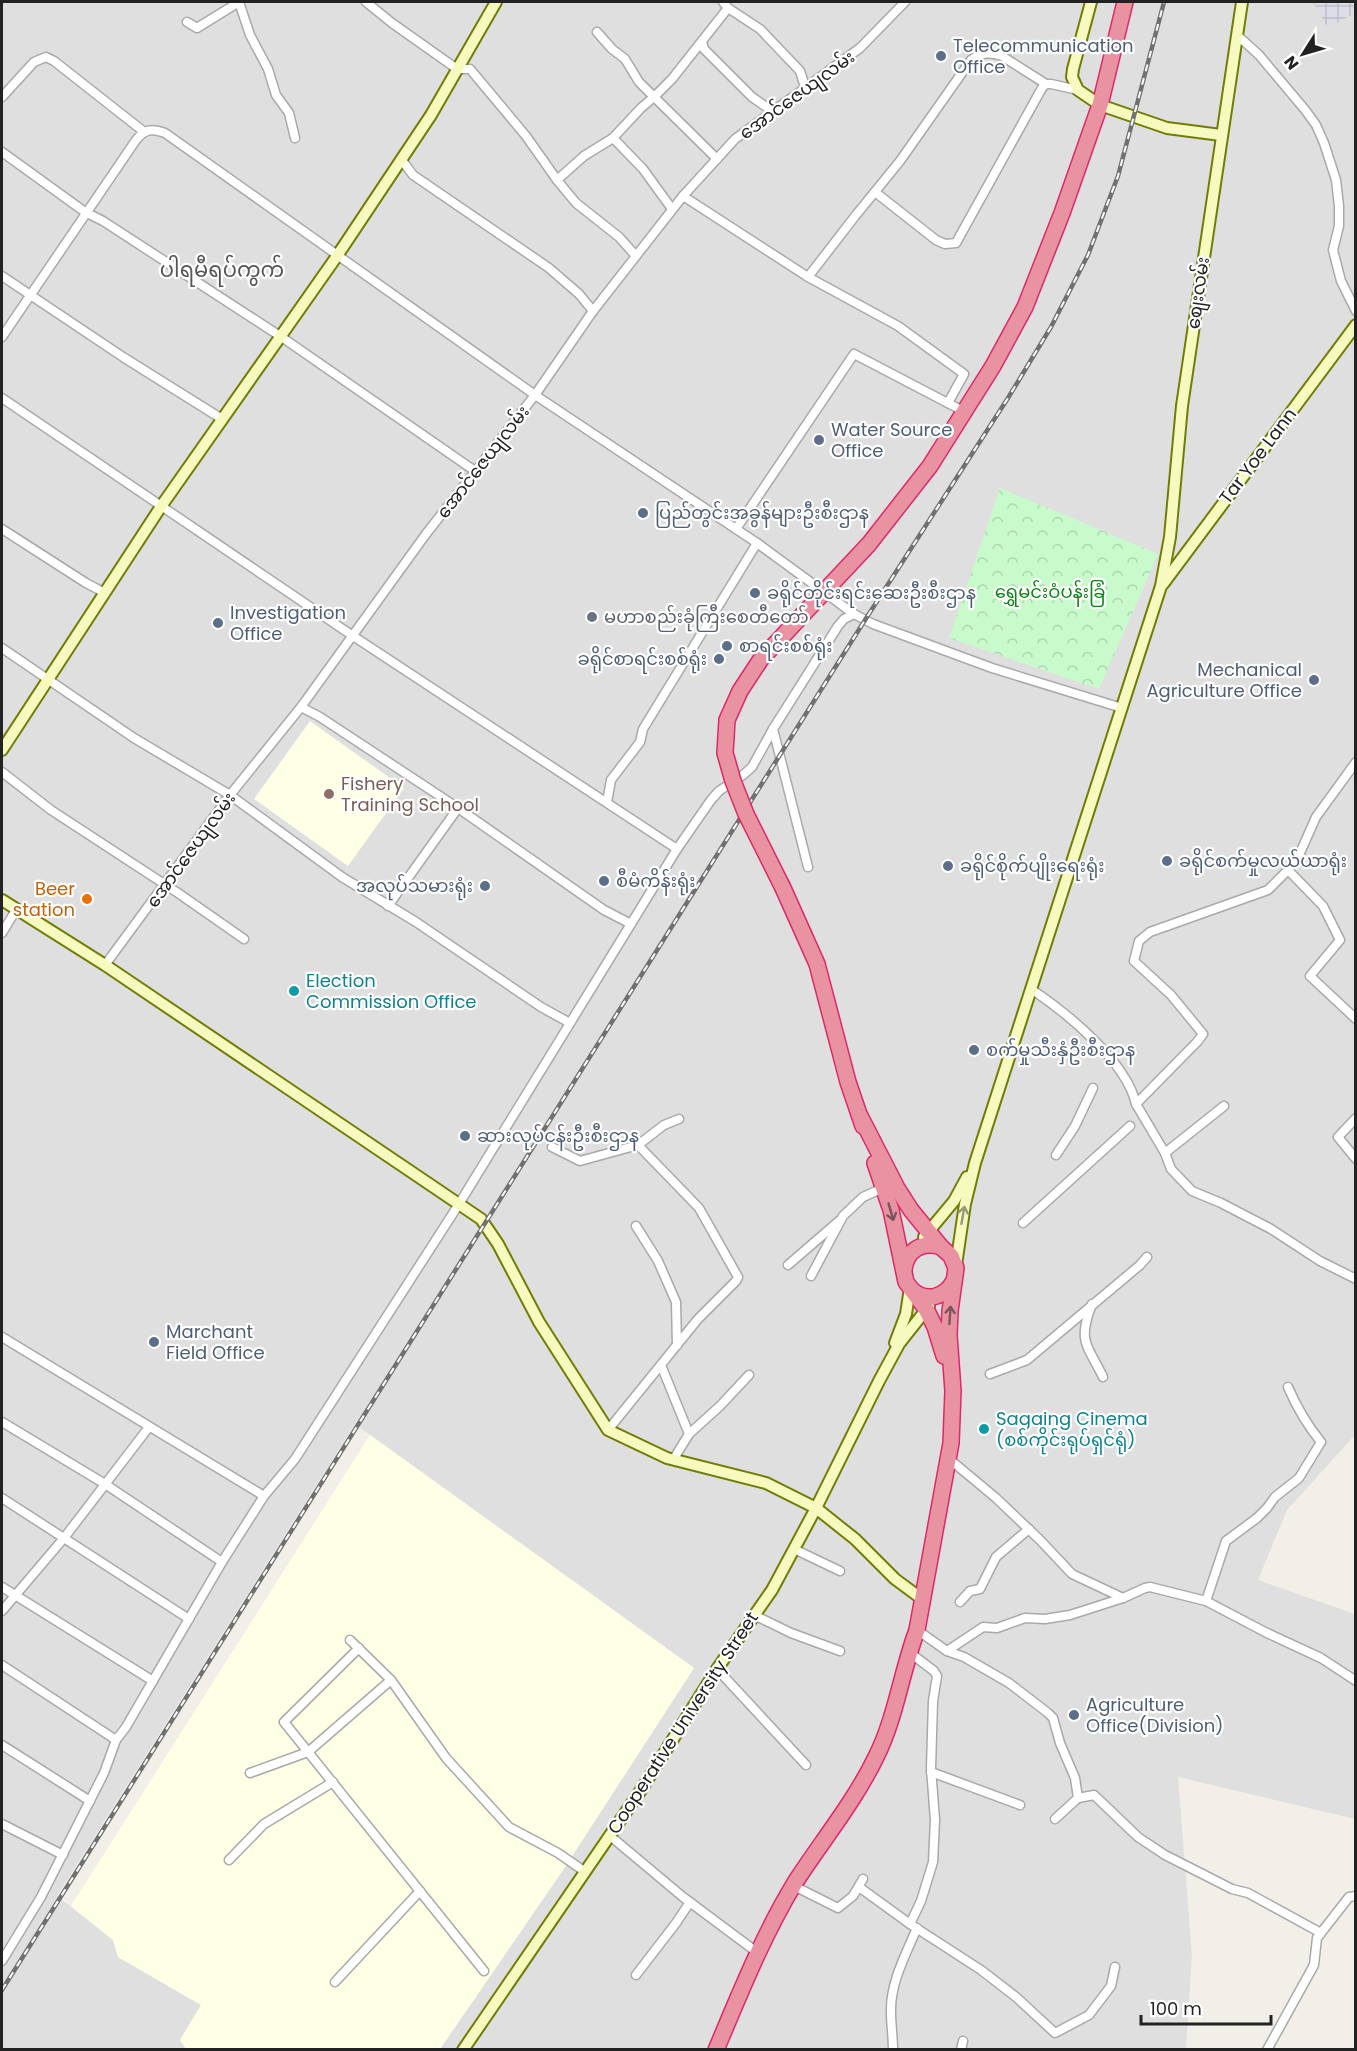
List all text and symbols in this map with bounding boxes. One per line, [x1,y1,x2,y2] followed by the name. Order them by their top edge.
[1273,24,1333,84] north arrow
[953,33,1134,79] place label: Telecommunication Office
[734,44,861,147] street label: အောင်ဇေယျလမ်း
[934,49,948,63] marker: Telecommunication Office
[1279,51,1304,74] text: N
[160,254,284,287] district label: ပါရမီရပ်ကွက်
[1180,255,1218,331] street label: စျေးလမ်း
[431,400,537,525] street label: အောင်ဇေယျလမ်း
[1213,402,1302,509] street label: Tar Yoe Lann
[831,417,952,463] place label: Water Source Office
[812,433,826,447] marker: Water Source Office
[655,499,869,528] place label: ပြည်တွင်းအခွန်များဦးစီးဌာန
[636,506,650,520] marker: ပြည်တွင်းအခွန်များဦးစီးဌာန
[767,579,976,608] place label: ခရိုင်တိုင်းရင်းဆေးဦးစီးဌာန
[995,579,1105,607] park label: ရွှေမင်းဝံပန်းခြံ
[748,586,762,600] marker: ခရိုင်တိုင်းရင်းဆေးဦးစီးဌာန
[230,600,346,646] place label: Investigation Office
[604,603,809,632] place label: မဟာစည်းခုံကြီးစေတီတော်
[585,610,599,624] marker: မဟာစည်းခုံကြီးစေတီတော်
[211,616,225,630] marker: Investigation Office
[739,633,832,661] place label: စာရင်းစစ်ရုံး
[720,639,734,653] marker: စာရင်းစစ်ရုံး
[578,645,707,674] place label: ခရိုင်စာရင်းစစ်ရုံး
[712,652,726,666] marker: ခရိုင်စာရင်းစစ်ရုံး
[1146,657,1302,703] place label: Mechanical Agriculture Office
[1307,673,1321,687] marker: Mechanical Agriculture Office
[341,771,479,817] place label: Fishery Training School
[140,787,243,914] street label: အောင်ဇေယျလမ်း
[322,787,336,801] marker: Fishery Training School
[1179,847,1347,876] place label: ခရိုင်စက်မှုလယ်ယာရုံး
[960,852,1104,881] place label: ခရိုင်စိုက်ပျိုးရေးရုံး
[1160,854,1174,868] marker: ခရိုင်စက်မှုလယ်ယာရုံး
[941,859,955,873] marker: ခရိုင်စိုက်ပျိုးရေးရုံး
[616,867,695,896] place label: စီမံကိန်းရုံး‌
[356,873,473,901] place label: အလုပ်သမားရုံး
[597,874,611,888] marker: စီမံကိန်းရုံး‌
[13,876,75,922] place label: Beer station
[478,879,492,893] marker: အလုပ်သမားရုံး
[80,892,94,906] marker: Beer station
[306,968,477,1014] place label: Election Commission Office
[287,984,301,998] marker: Election Commission Office
[986,1036,1135,1065] place label: စက်မှုသီးနှံဦးစီးဌာန
[967,1043,981,1057] marker: စက်မှုသီးနှံဦးစီးဌာန
[477,1122,639,1151] place label: ဆားလုပ်ငန်းဦးစီးဌာန
[458,1129,472,1143] marker: ဆားလုပ်ငန်းဦးစီးဌာန
[886,1202,897,1221] one-way arrow
[958,1206,969,1226] one-way arrow
[945,1306,956,1325] one-way arrow
[166,1319,265,1365] place label: Marchant Field Office
[147,1335,161,1349] marker: Marchant Field Office
[996,1406,1148,1455] place label: Sagaing Cinema (စစ်ကိုင်းရုပ်ရှင်ရုံ)
[977,1422,991,1436] marker: Sagaing Cinema (စစ်ကိုင်းရုပ်ရှင်ရုံ)
[601,1607,764,1839] street label: Cooperative University Street
[1086,1692,1223,1738] place label: Agriculture Office(Division)
[1067,1708,1081,1722] marker: Agriculture Office(Division)
[1141,1988,1272,2026] scale bar
[1150,1996,1202,2021] text: 100 m

